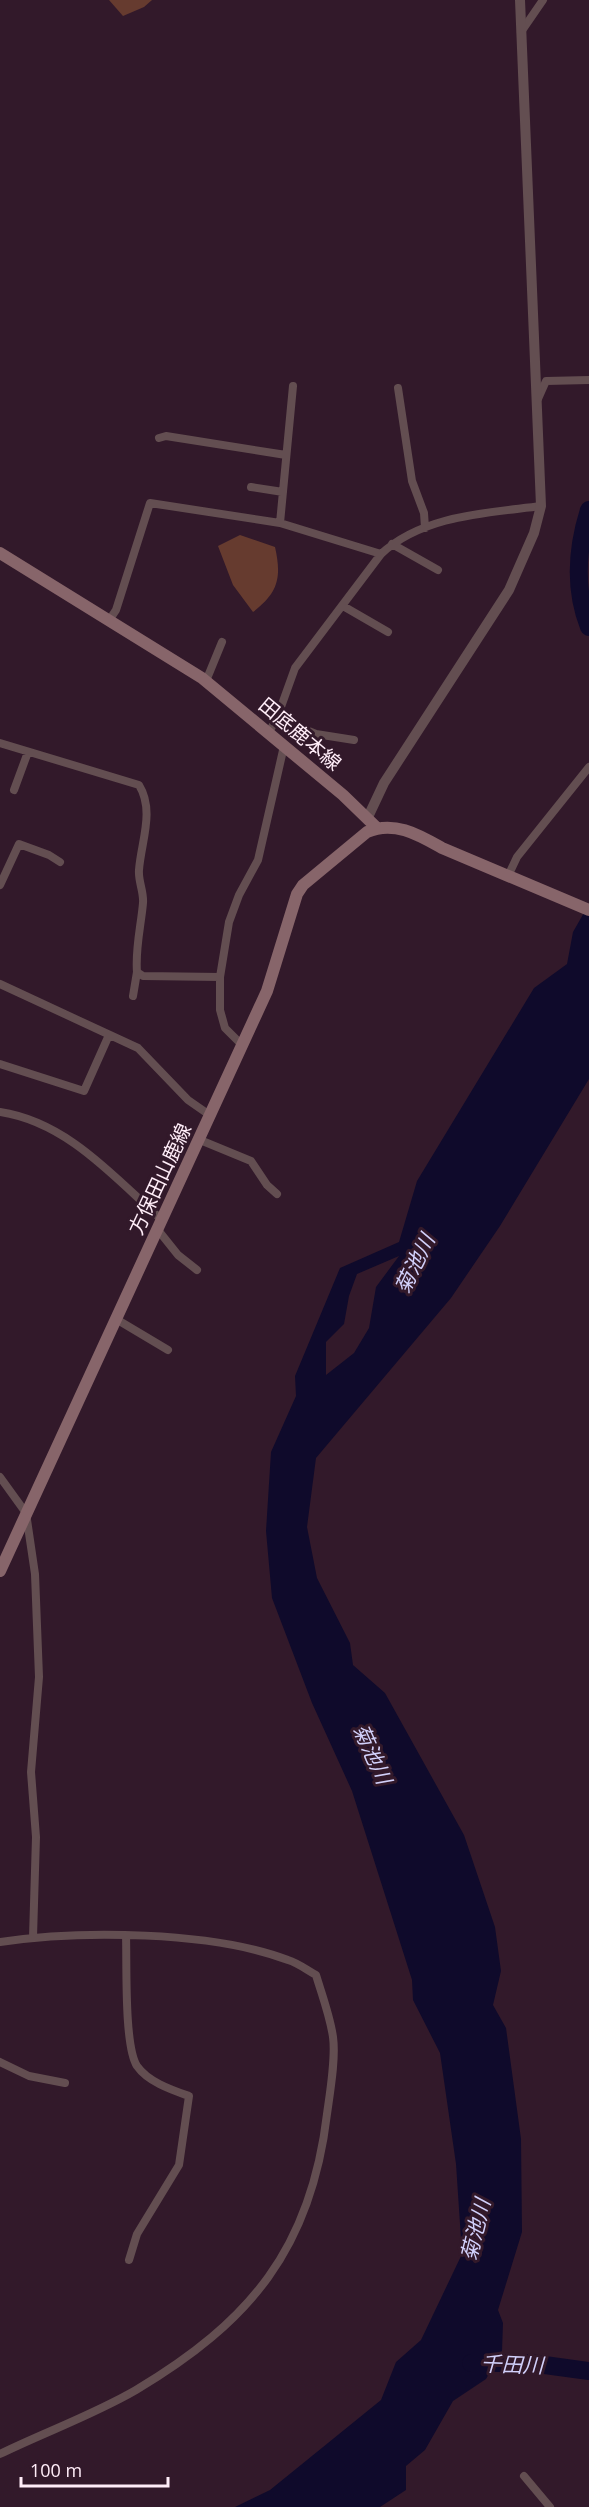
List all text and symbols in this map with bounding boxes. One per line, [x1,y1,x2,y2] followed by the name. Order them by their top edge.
[253,691,347,776] street label: 田底鹿本線
[122,1119,197,1239] street label: 方保田山鹿線
[388,1227,441,1298] water label: 菊池川
[347,1719,399,1790] water label: 菊池川
[454,2194,497,2264] water label: 菊池川
[480,2349,546,2379] water label: 千田川
[21,2450,168,2488] scale bar
[30,2458,82,2482] text: 100 m

